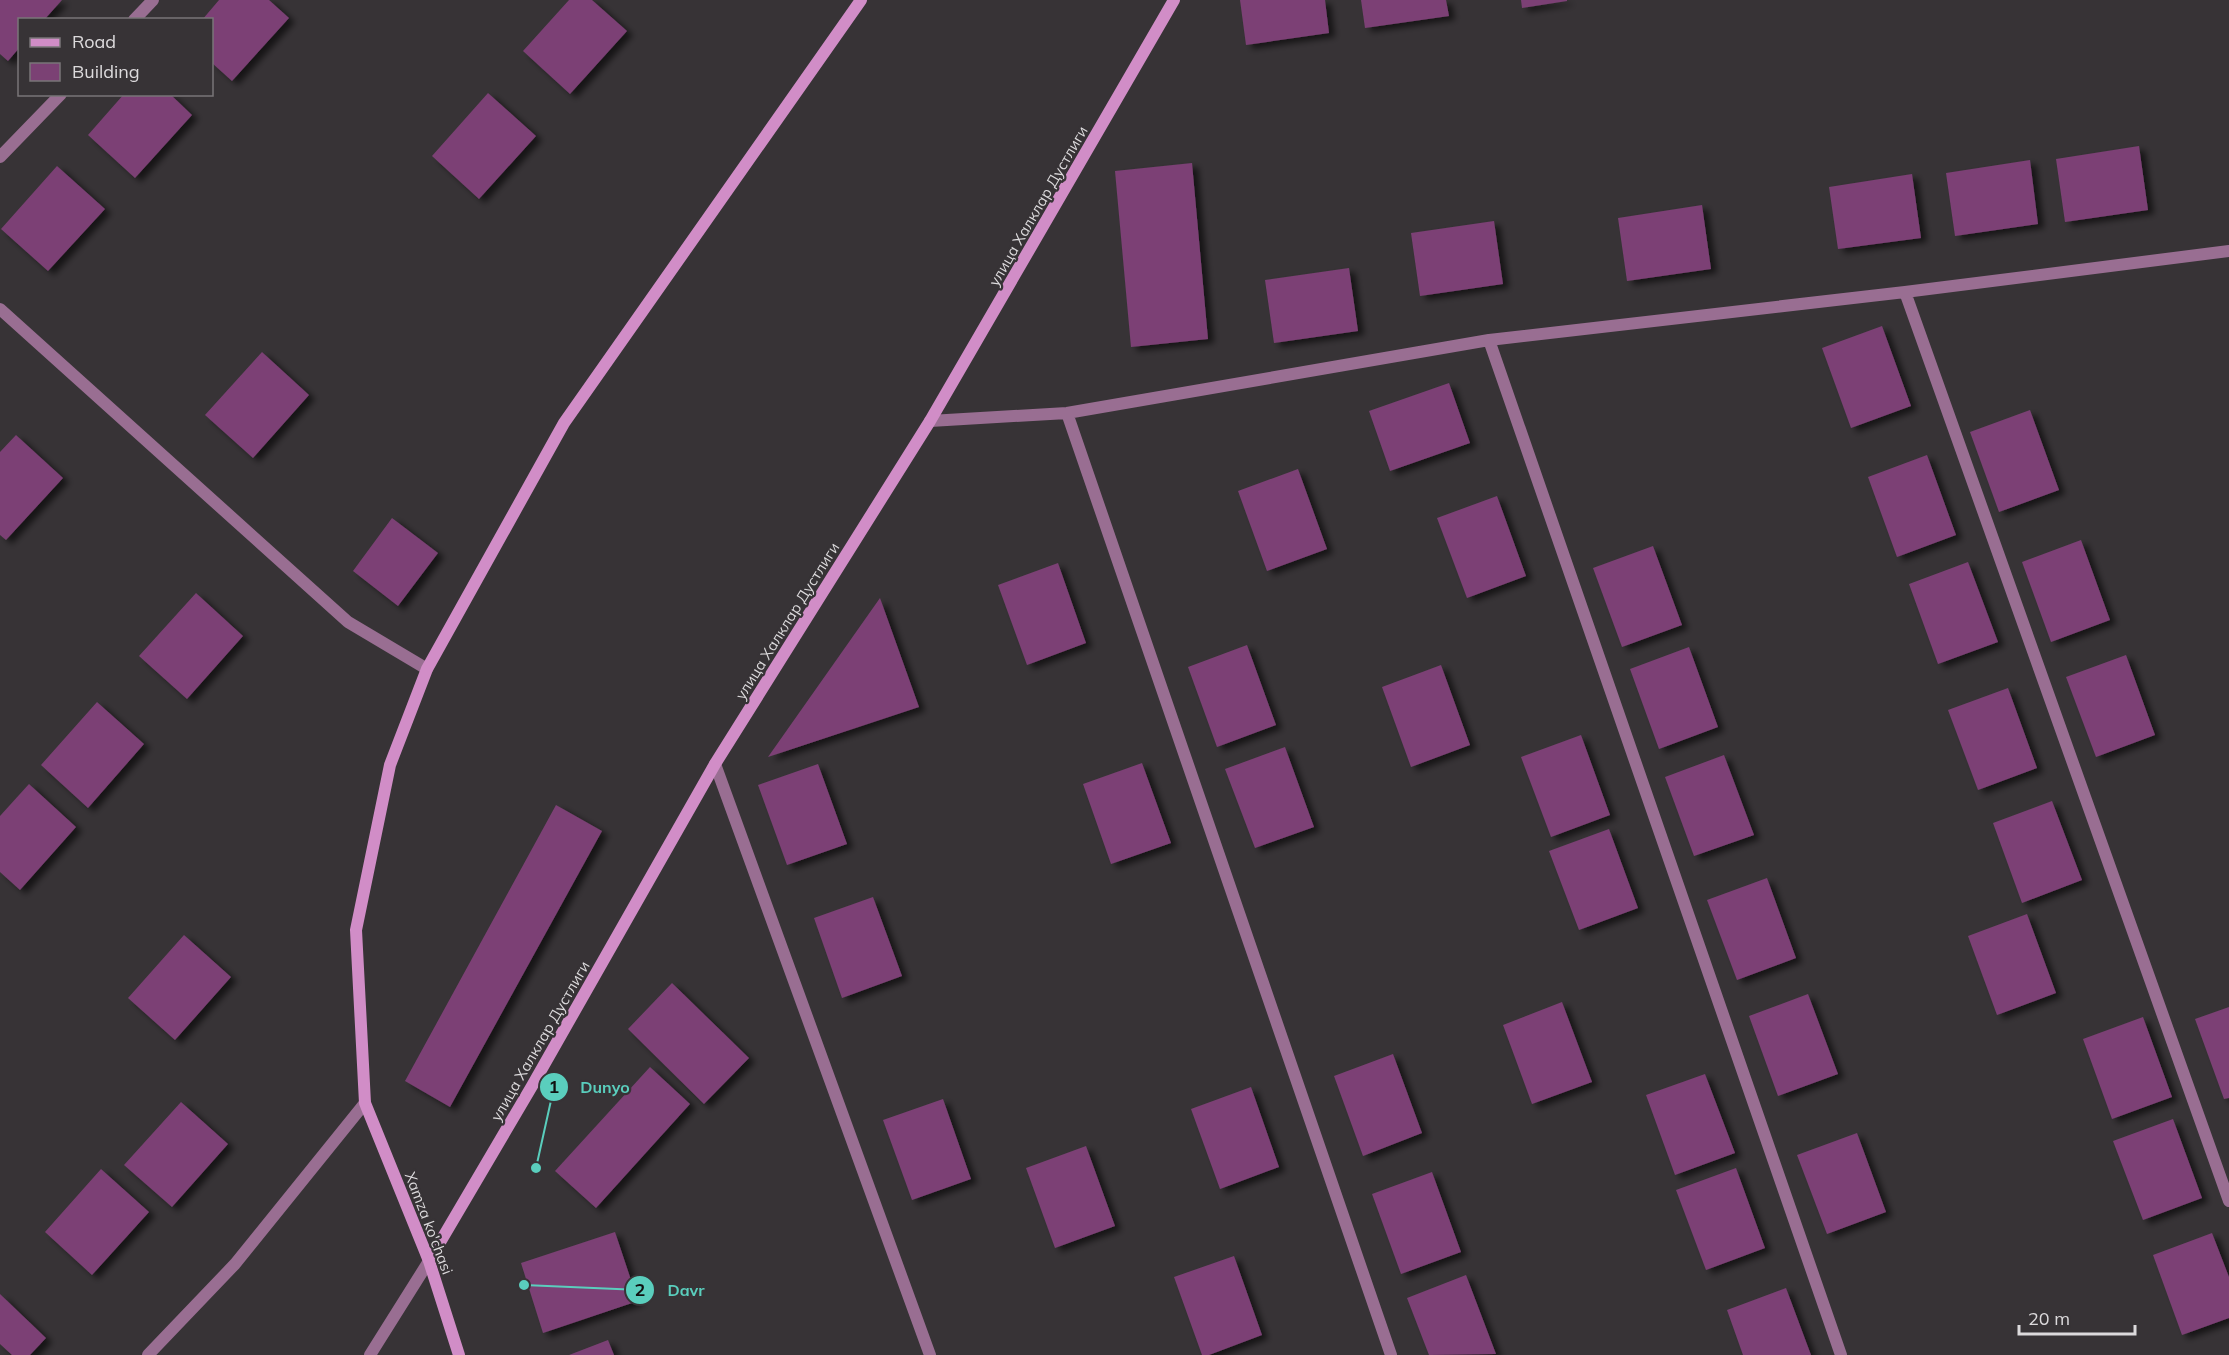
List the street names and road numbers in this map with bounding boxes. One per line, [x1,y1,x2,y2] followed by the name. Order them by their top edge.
[984,122,1092,290] street label: улица Халклар Дустлиги
[731,539,843,703] street label: улица Халклар Дустлиги
[486,957,594,1125] street label: улица Халклар Дустлиги
[401,1169,457,1277] street label: Xamza ko'chasi

